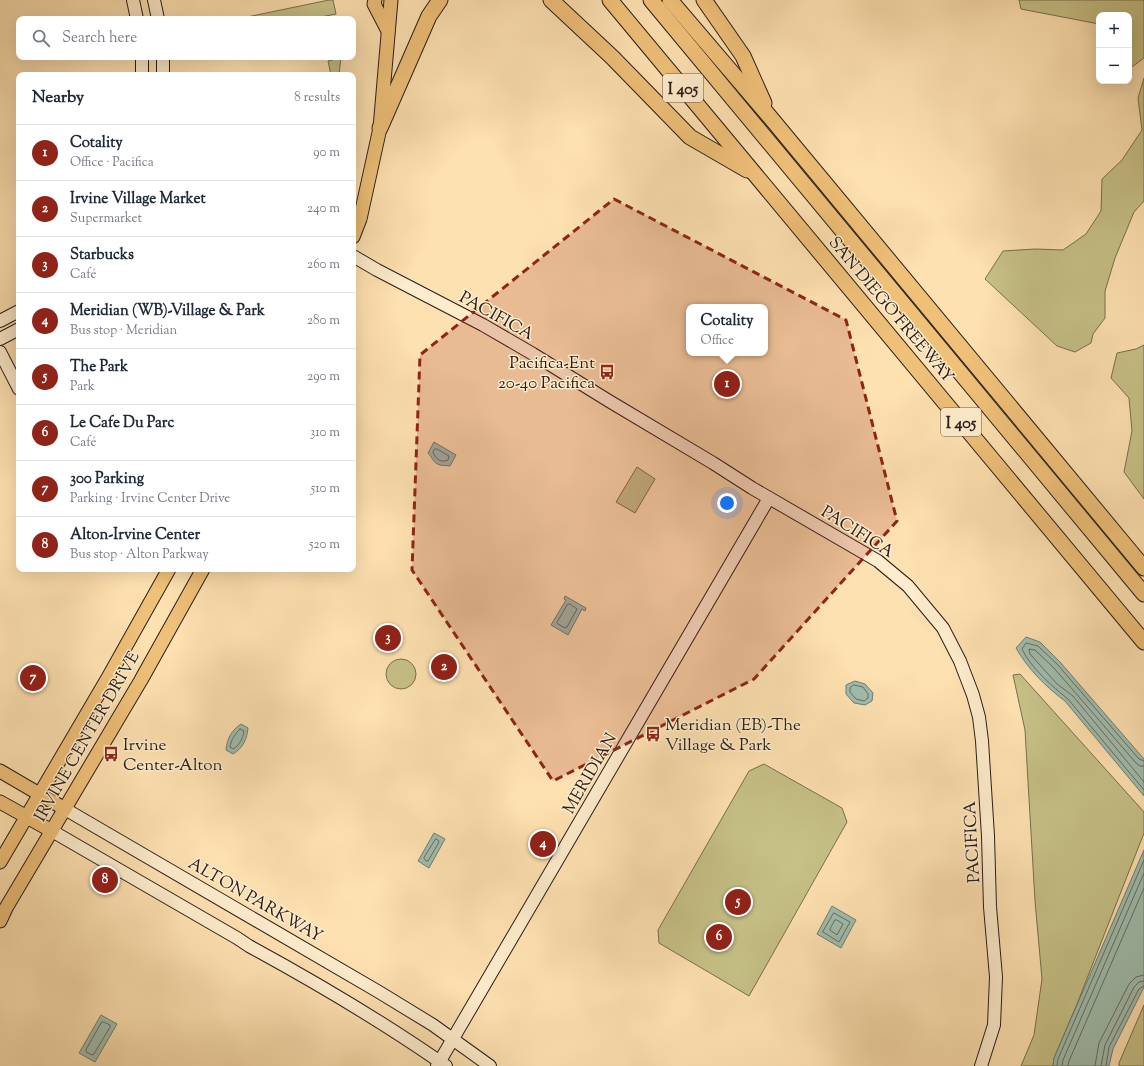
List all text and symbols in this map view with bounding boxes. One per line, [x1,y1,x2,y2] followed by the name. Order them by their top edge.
[1096,12,1132,84] map controls
[1096,12,1132,48] button: +
[16,16,356,60] search box
[30,27,52,49] icon: search
[62,28,137,49] text: Search here
[1096,48,1132,84] button: −
[663,74,703,102] road number: I 405
[32,86,84,110] text: Nearby
[294,89,340,107] text: 8 results
[70,133,123,154] text: Cotality
[43,144,47,162] text: 1
[313,144,340,162] text: 90 m
[70,154,154,172] text: Office · Pacifica
[70,189,206,210] text: Irvine Village Market
[42,200,48,218] text: 2
[307,200,340,218] text: 240 m
[70,210,142,228] text: Supermarket
[822,232,959,388] street label: SAN DIEGO FREEWAY
[70,245,134,266] text: Starbucks
[42,256,48,274] text: 3
[307,256,340,274] text: 260 m
[70,266,97,284] text: Café
[454,286,538,347] street label: PACIFICA
[70,301,265,322] text: Meridian (WB)-Village & Park
[686,304,768,356] popup
[701,311,753,332] text: Cotality
[42,312,48,330] text: 4
[307,312,340,330] text: 280 m
[70,322,177,340] text: Bus stop · Meridian
[701,332,734,350] text: Office
[498,352,595,396] place label: Pacifica-Ent 20-40 Pacifica
[70,357,128,378] text: The Park
[598,363,616,381] bus stop icon: Pacifica-Ent 20-40 Pacifica
[43,368,47,386] text: 5
[307,368,340,386] text: 290 m
[714,369,740,399] pin: 1
[70,378,95,396] text: Park
[941,408,981,436] road number: I 405
[70,413,174,434] text: Le Cafe Du Parc
[42,424,48,442] text: 6
[310,424,340,442] text: 310 m
[70,434,97,452] text: Café
[70,469,144,490] text: 300 Parking
[42,480,48,498] text: 7
[311,480,340,498] text: 510 m
[70,490,230,508] text: Parking · Irvine Center Drive
[717,493,737,513] your location
[816,501,898,565] street label: PACIFICA
[70,525,200,546] text: Alton-Irvine Center
[42,536,48,554] text: 8
[309,536,340,554] text: 520 m
[70,546,209,564] text: Bus stop · Alton Parkway
[375,623,401,653] pin: 3
[29,647,146,827] street label: IRVINE CENTER DRIVE
[431,652,457,682] pin: 2
[20,663,46,693] pin: 7
[665,714,801,758] place label: Meridian (EB)-The Village & Park
[644,725,662,743] bus stop icon: Meridian (EB)-The Village & Park
[558,729,624,819] street label: MERIDIAN
[123,734,223,778] place label: Irvine Center-Alton
[102,745,120,763] bus stop icon: Irvine Center-Alton
[959,800,987,883] street label: PACIFICA
[530,829,556,859] pin: 4
[183,852,327,949] street label: ALTON PARKWAY
[92,865,118,895] pin: 8
[725,887,751,917] pin: 5
[706,922,732,952] pin: 6

